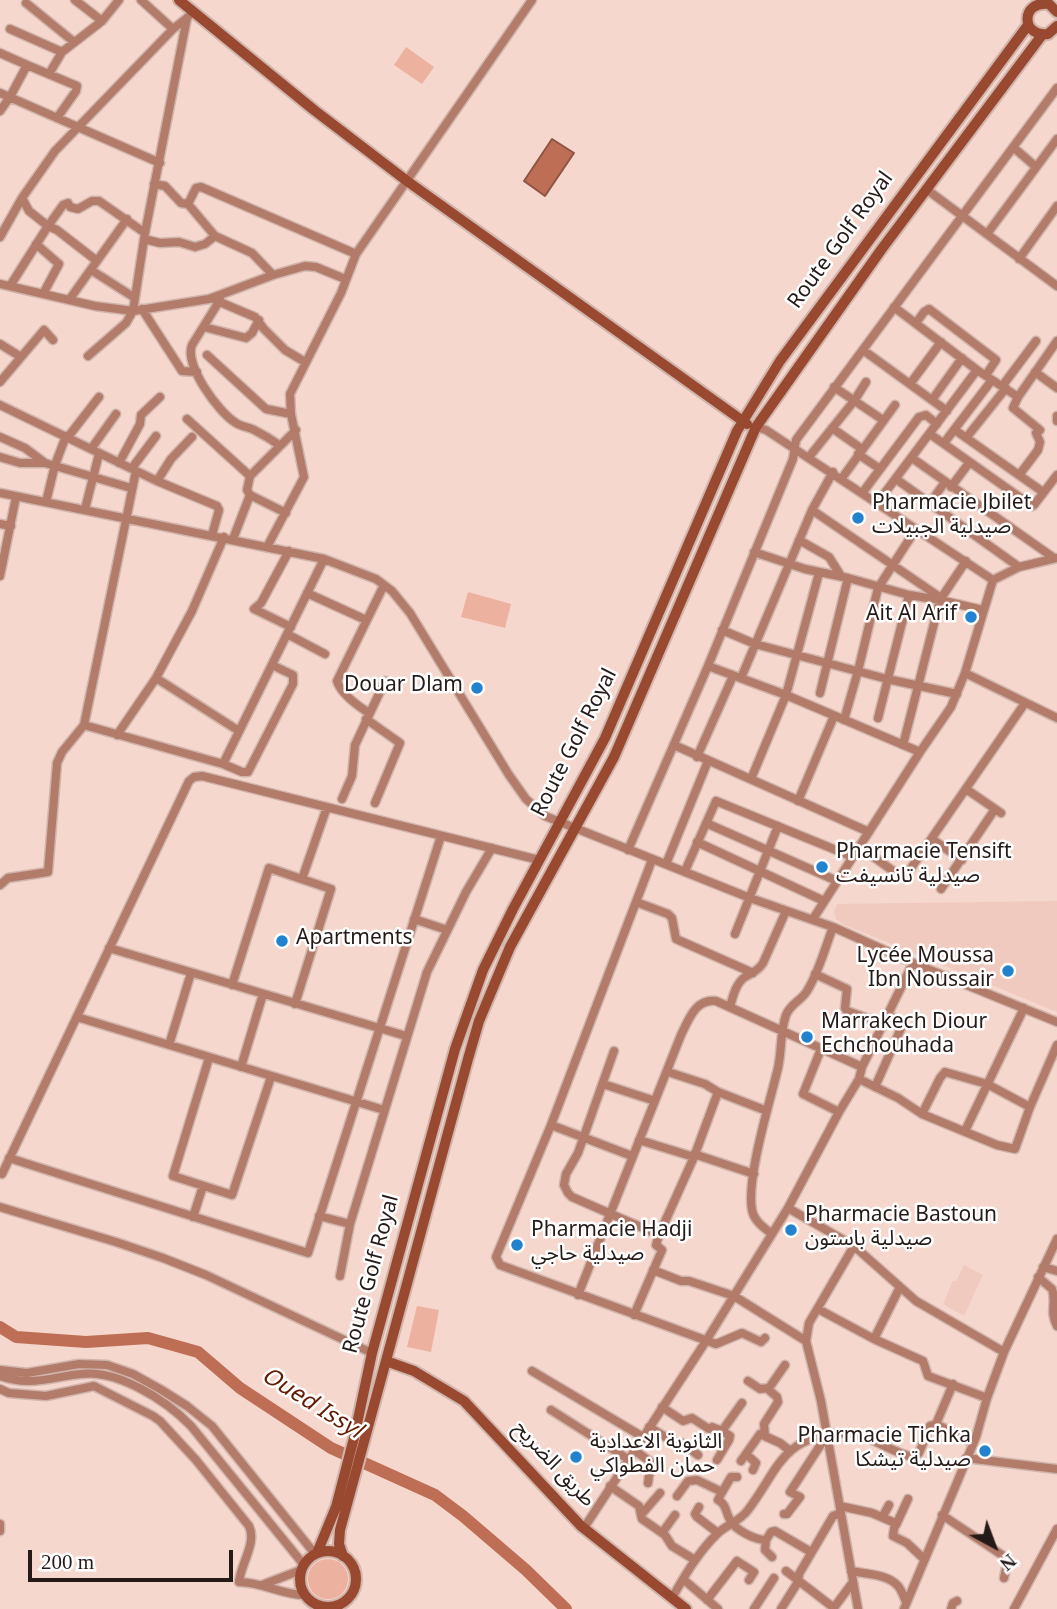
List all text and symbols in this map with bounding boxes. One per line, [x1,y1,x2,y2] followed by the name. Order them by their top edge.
[785,169,901,315] street label: Route Golf Royal
[872,493,1031,543] place label: Pharmacie Jbilet صيدلية الجبيلات
[850,510,866,526] marker: Pharmacie Jbilet صيدلية الجبيلات
[866,604,957,630] place label: Ait Al Arif
[963,609,979,625] marker: Ait Al Arif
[529,666,625,822] street label: Route Golf Royal
[344,675,463,701] place label: Douar Dlam
[469,680,485,696] marker: Douar Dlam
[836,842,1012,892] place label: Pharmacie Tensift صيدلية تانسيفت
[814,859,830,875] marker: Pharmacie Tensift صيدلية تانسيفت
[296,928,412,954] place label: Apartments
[274,933,290,949] marker: Apartments
[856,946,994,996] place label: Lycée Moussa Ibn Noussair
[1000,963,1016,979] marker: Lycée Moussa Ibn Noussair
[821,1012,987,1062] place label: Marrakech Diour Echchouhada
[799,1029,815,1045] marker: Marrakech Diour Echchouhada
[341,1193,407,1357] street label: Route Golf Royal
[805,1205,997,1255] place label: Pharmacie Bastoun صيدلية باستون
[531,1220,692,1270] place label: Pharmacie Hadji صيدلية حاجي
[783,1222,799,1238] marker: Pharmacie Bastoun صيدلية باستون
[509,1237,525,1253] marker: Pharmacie Hadji صيدلية حاجي
[255,1364,365,1448] water label: Oued Issyl
[506,1418,598,1514] street label: طريق الضريح
[797,1426,971,1476] place label: Pharmacie Tichka صيدلية تيشكا
[590,1432,722,1482] place label: الثانوية الاعدادية حمان الفطواكي
[977,1443,993,1459] marker: Pharmacie Tichka صيدلية تيشكا
[568,1449,584,1465] marker: الثانوية الاعدادية حمان الفطواكي
[959,1511,1029,1581] north arrow
[32,1536,236,1580] scale bar
[41,1550,94,1574] text: 200 m
[996,1550,1020,1575] text: N

